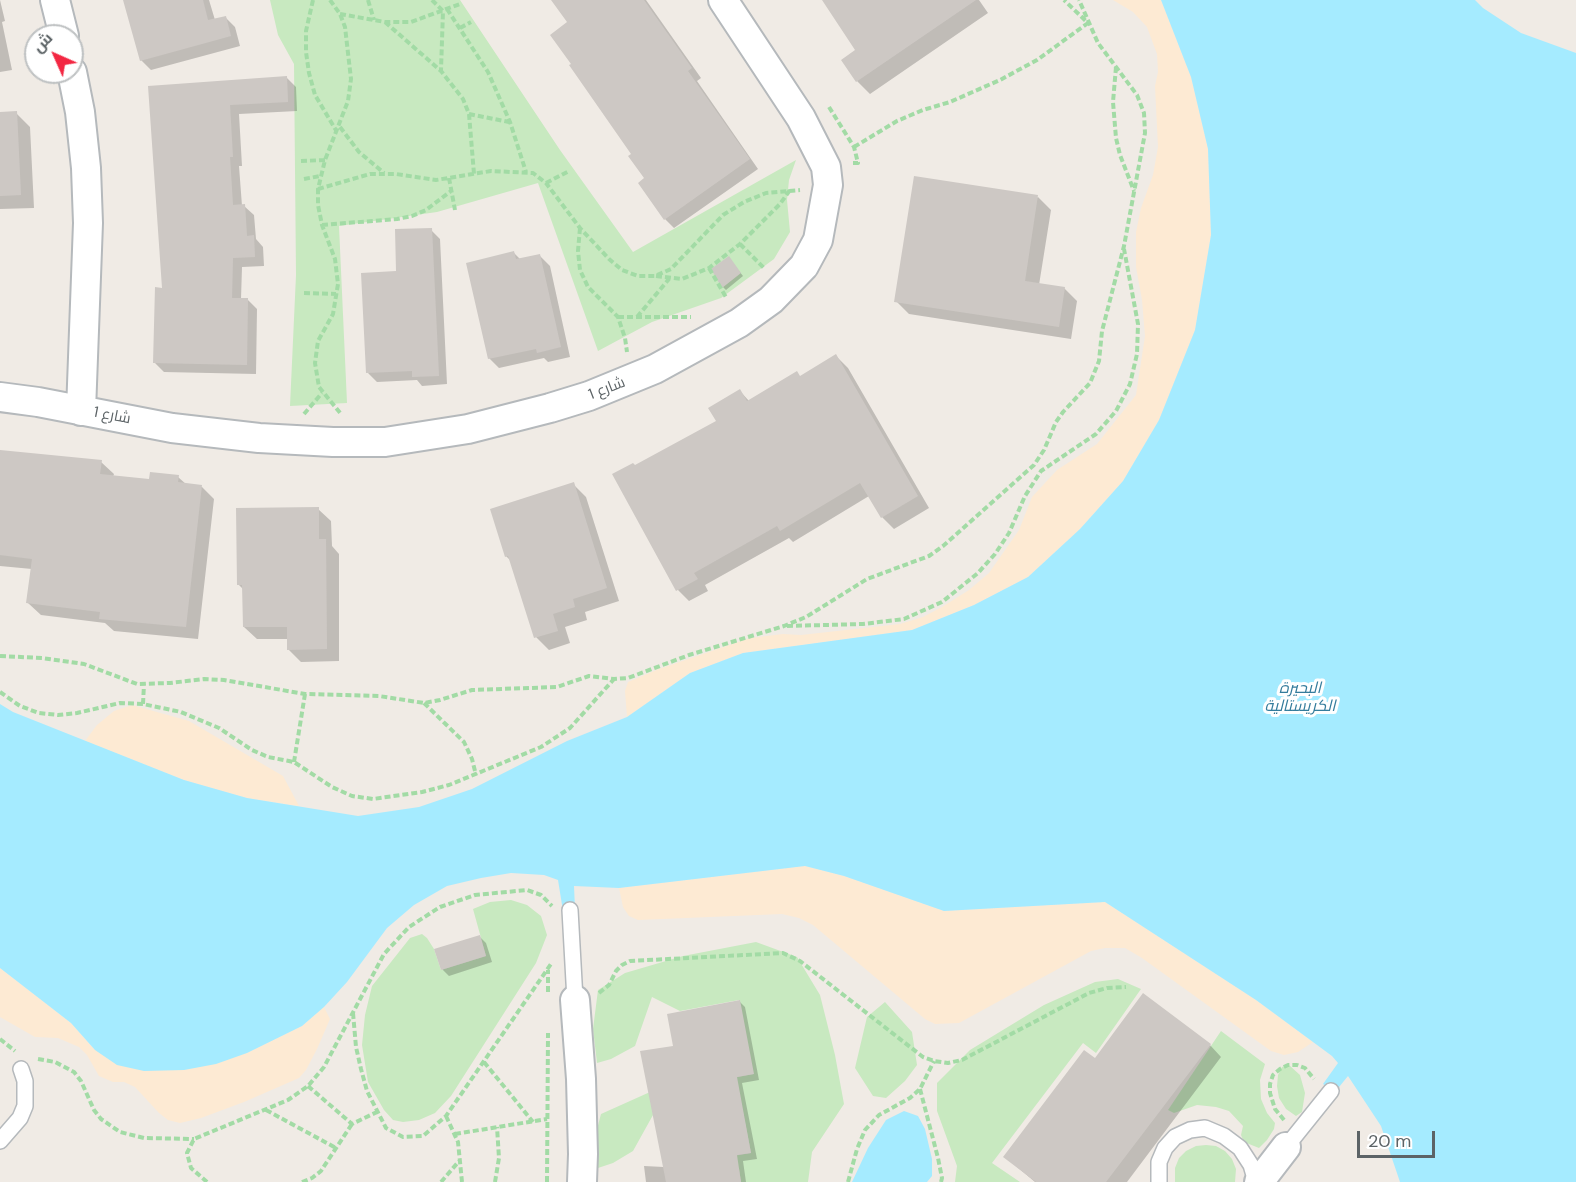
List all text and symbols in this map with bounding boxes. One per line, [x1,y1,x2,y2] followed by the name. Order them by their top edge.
[24,24,84,84] north arrow
[28,28,57,57] text: ش
[586,374,628,404] street label: شارع 1
[92,404,132,428] street label: شارع 1
[1264,679,1336,717] water label: البحيرة الكريستالية
[1360,1119,1438,1157] scale bar
[1368,1129,1411,1153] text: 20 m

